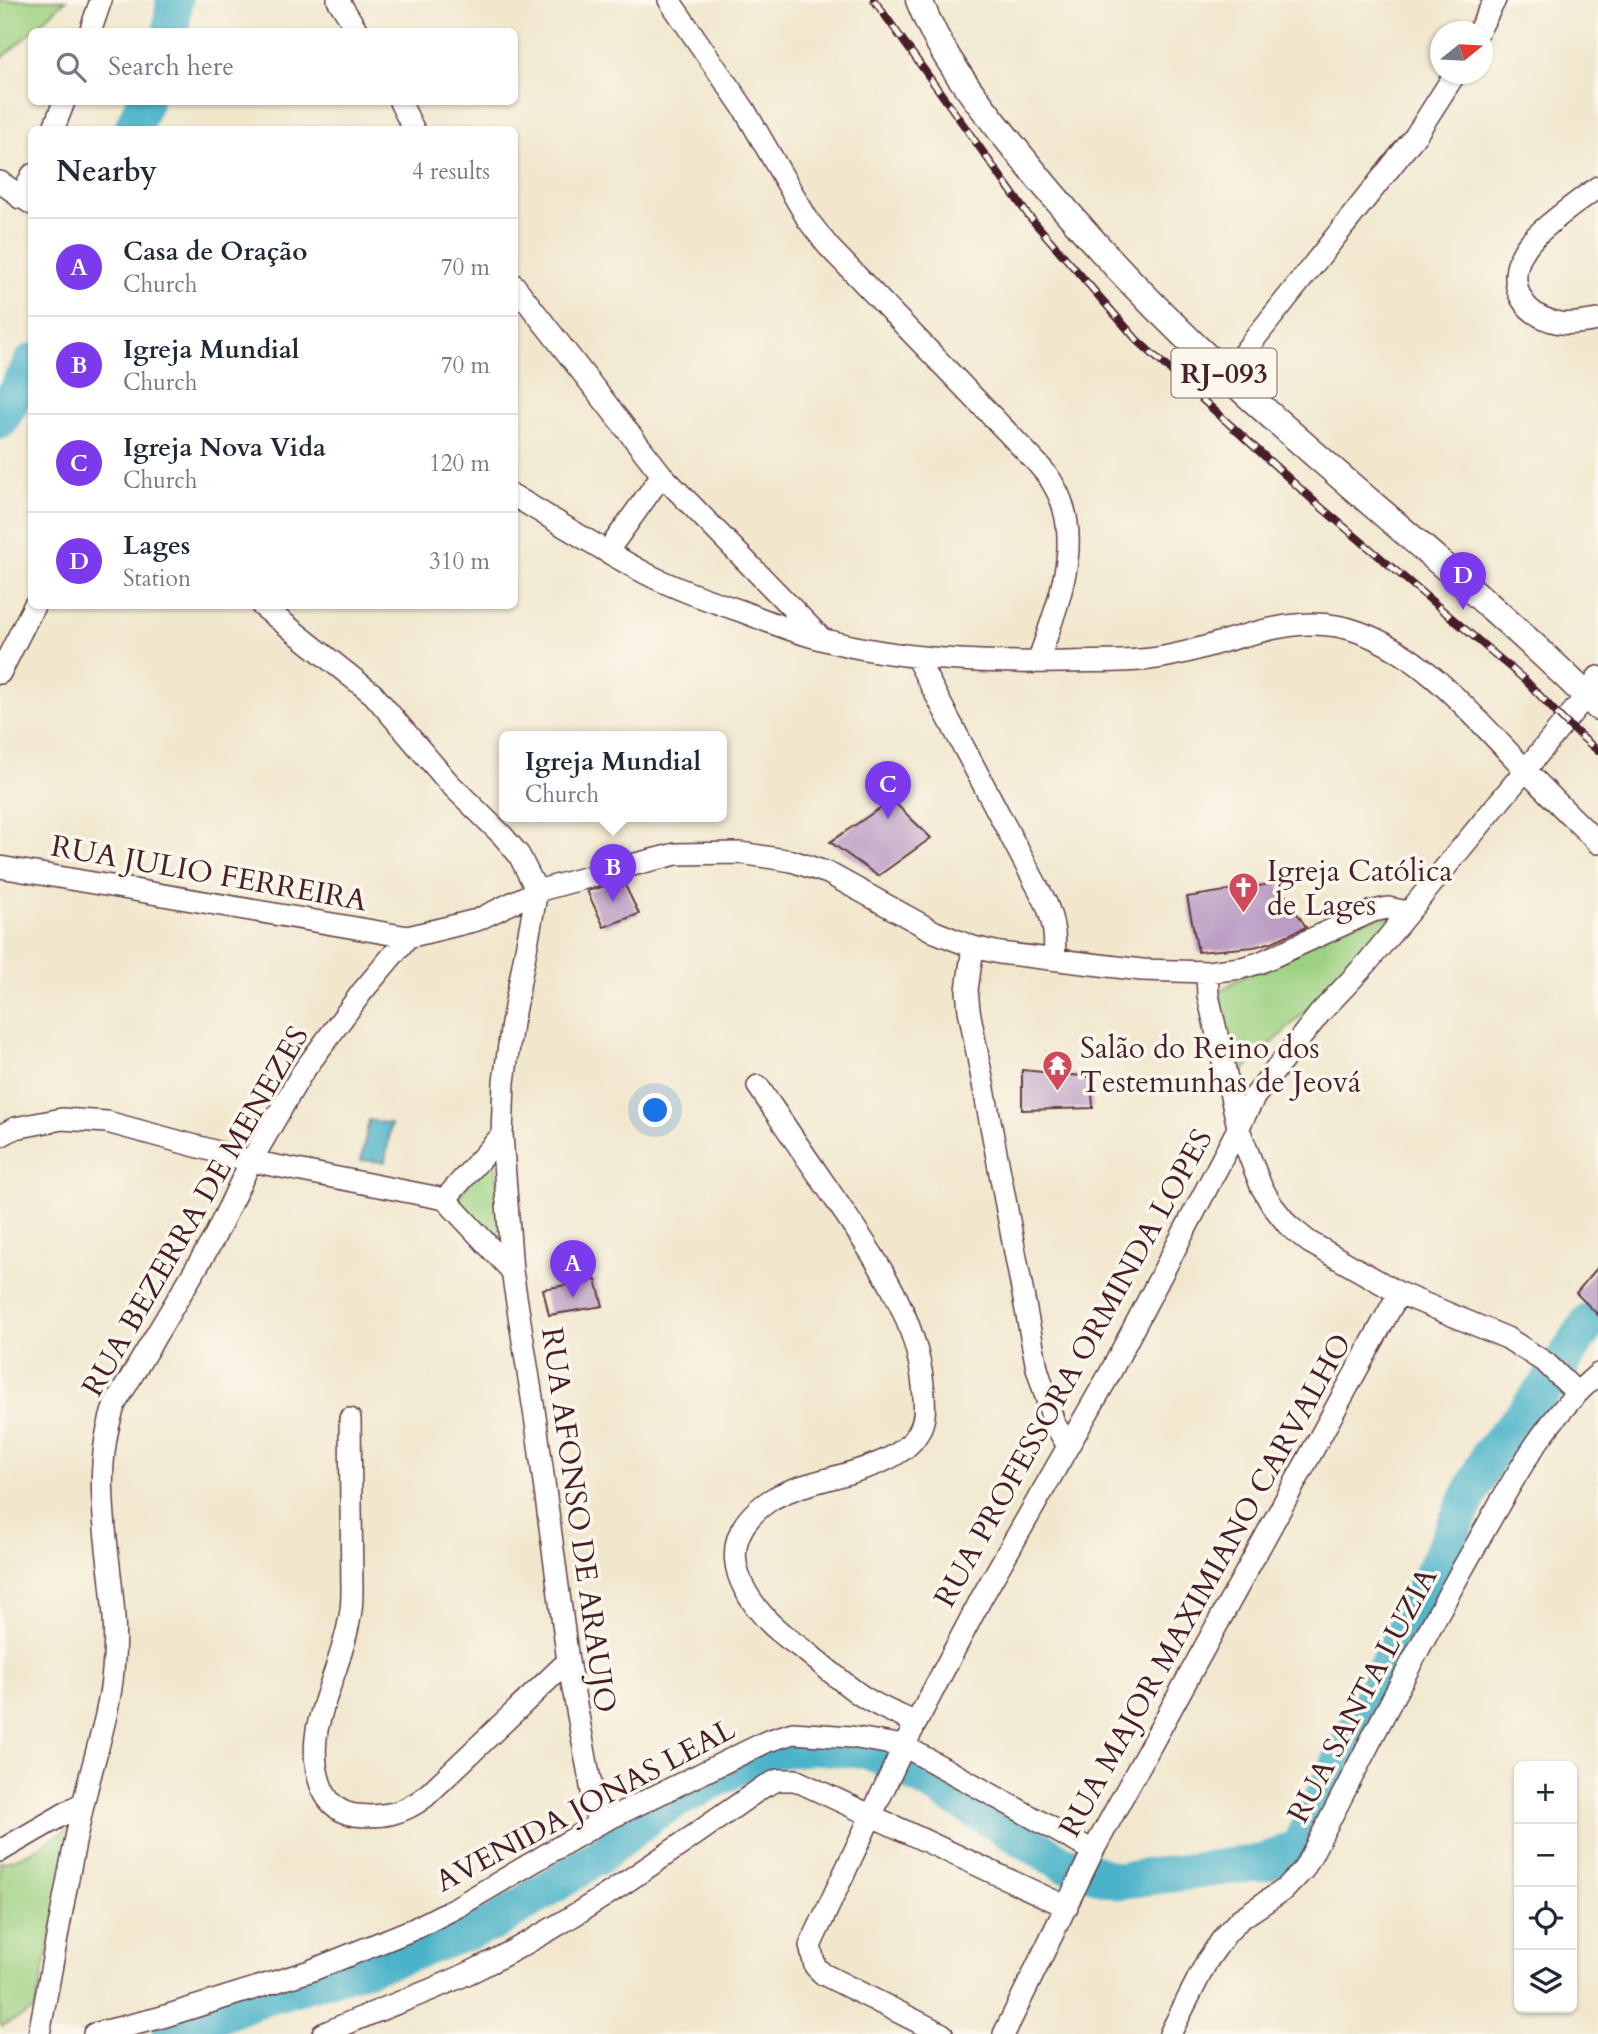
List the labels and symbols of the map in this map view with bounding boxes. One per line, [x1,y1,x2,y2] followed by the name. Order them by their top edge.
[1430,21,1493,84] north arrow
[1172,348,1276,398] road number: RJ-093
[1440,552,1486,610] pin: D
[865,761,911,819] pin: C
[48,826,371,922] street label: RUA JULIO FERREIRA
[590,844,636,902] pin: B
[1267,851,1452,926] place label: Igreja Católica de Lages
[1227,871,1261,915] church icon: Igreja Católica de Lages
[72,1019,318,1404] street label: RUA BEZERRA DE MENEZES
[1080,1028,1361,1103] place label: Salão do Reino dos Testemunhas de Jeová
[1040,1048,1074,1092] temple icon: Salão do Reino dos Testemunhas de Jeová
[638,1093,672,1127] your location
[924,1122,1222,1615] street label: RUA PROFESSORA ORMINDA LOPES
[550,1240,596,1298] pin: A
[531,1325,626,1715] street label: RUA AFONSO DE ARAUJO
[1049,1326,1361,1844] street label: RUA MAJOR MAXIMIANO CARVALHO
[1278,1560,1447,1830] street label: RUA SANTA LUZIA
[428,1709,743,1902] street label: AVENIDA JONAS LEAL

